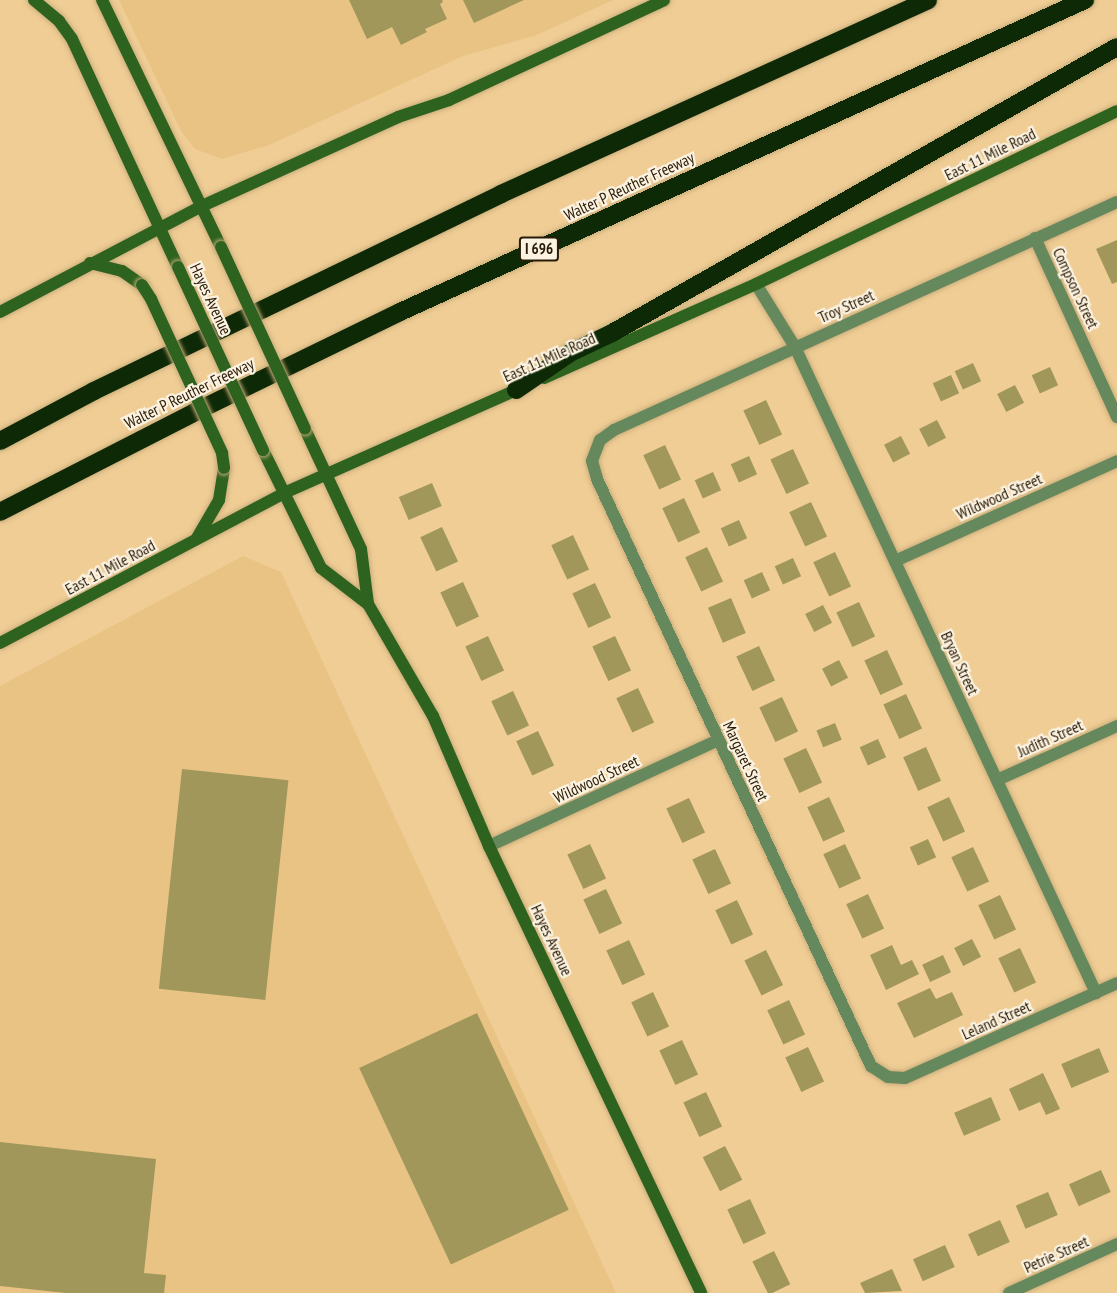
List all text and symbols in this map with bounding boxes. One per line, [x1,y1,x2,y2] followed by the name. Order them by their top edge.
[941,124,1039,184] street label: East 11 Mile Road
[561,147,697,225] street label: Walter P Reuther Freeway
[518,237,560,261] road number: I 696
[1049,245,1103,331] street label: Compson Street
[186,260,236,338] street label: Hayes Avenue
[815,285,877,327] street label: Troy Street
[500,328,598,386] street label: East 11 Mile Road
[121,353,257,433] street label: Walter P Reuther Freeway
[953,469,1045,523] street label: Wildwood Street
[62,535,158,599] street label: East 11 Mile Road
[937,628,983,698] street label: Bryan Street
[1015,715,1085,761] street label: Judith Street
[719,718,773,804] street label: Margaret Street
[551,751,641,807] street label: Wildwood Street
[527,901,577,979] street label: Hayes Avenue
[959,996,1033,1044] street label: Leland Street
[1021,1231,1091,1277] street label: Petrie Street

